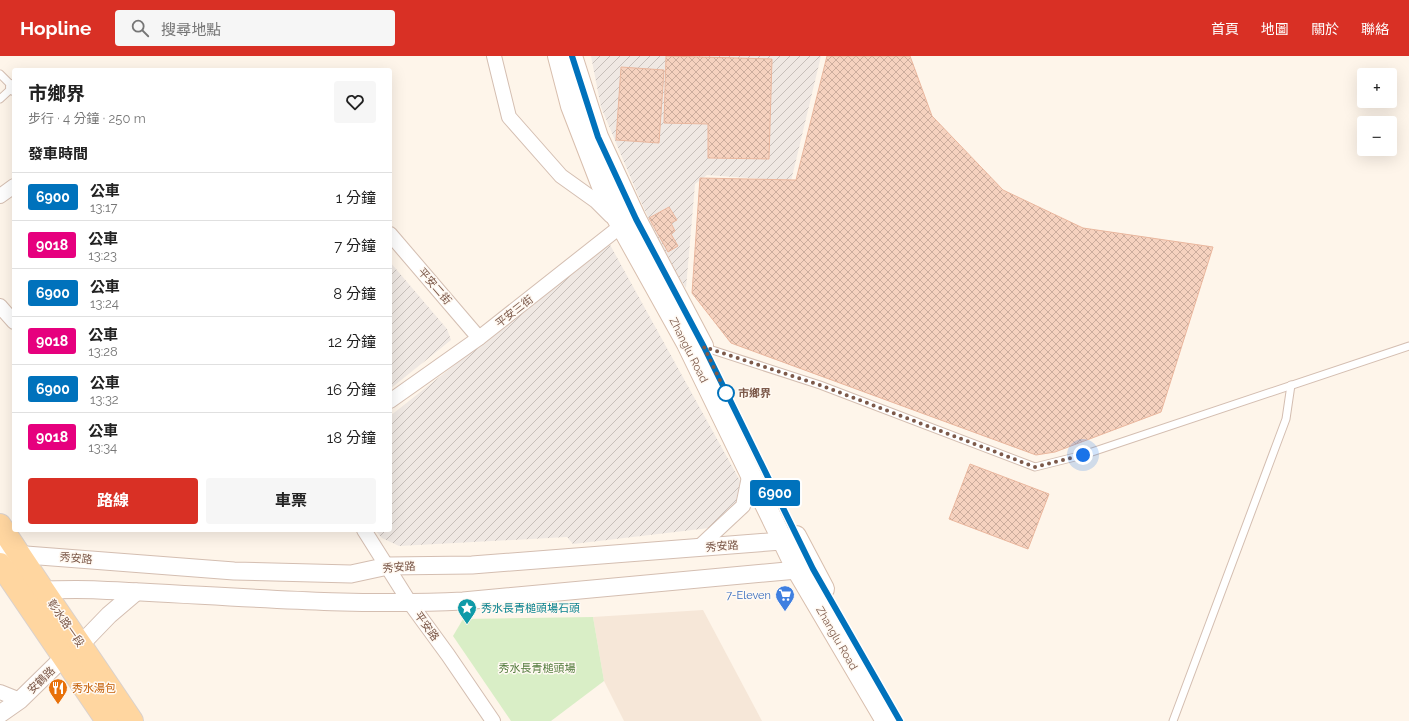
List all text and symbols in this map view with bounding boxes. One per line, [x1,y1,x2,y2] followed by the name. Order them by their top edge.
[115,10,395,46] search box
[20,17,91,39] text: Hopline
[129,17,151,39] icon: search
[161,21,221,39] text: 搜尋地點
[1211,21,1239,37] text: 首頁
[1261,21,1289,37] text: 地圖
[1311,21,1339,37] text: 關於
[1361,21,1389,37] text: 聯絡
[1357,68,1397,156] map controls
[1357,68,1397,108] button: +
[334,81,376,123] button: heart
[28,82,85,104] text: 市鄉界
[28,111,146,126] text: 步行 · 4 分鐘 · 250 m
[1357,116,1397,156] button: −
[28,145,88,163] text: 發車時間
[90,182,120,200] text: 公車
[36,189,70,205] text: 6900
[336,189,376,207] text: 1 分鐘
[90,200,117,215] text: 13:17
[88,230,118,248] text: 公車
[36,237,68,253] text: 9018
[334,237,376,255] text: 7 分鐘
[88,248,117,263] text: 13:23
[415,265,454,307] street label: 平安二街
[90,278,120,296] text: 公車
[36,285,70,301] text: 6900
[333,285,376,303] text: 8 分鐘
[493,293,536,330] street label: 平安三街
[90,296,119,311] text: 13:24
[667,316,711,385] street label: Zhanglu Road
[88,326,118,344] text: 公車
[36,333,68,349] text: 9018
[328,333,376,351] text: 12 分鐘
[88,344,118,359] text: 13:28
[90,374,120,392] text: 公車
[36,381,70,397] text: 6900
[327,381,376,399] text: 16 分鐘
[717,384,735,402] marker: 市鄉界
[738,387,771,400] place label: 市鄉界
[90,392,119,407] text: 13:32
[88,422,118,440] text: 公車
[36,429,68,445] text: 9018
[327,429,376,447] text: 18 分鐘
[88,440,117,455] text: 13:34
[1073,445,1093,465] your location
[28,478,198,524] button: 路線
[206,478,376,524] button: 車票
[747,480,803,506] line badge: 6900
[758,485,792,501] text: 6900
[705,539,739,554] street label: 秀安路
[59,551,93,566] street label: 秀安路
[382,560,416,575] street label: 秀安路
[774,584,796,612] supermarket icon: 7-Eleven
[726,589,771,602] place label: 7-Eleven
[44,597,87,650] street label: 彰水路一段
[456,597,478,625] place icon: 秀水長青槌頭場石頭
[481,602,580,615] place label: 秀水長青槌頭場石頭
[813,604,860,672] street label: Zhanglu Road
[412,609,442,643] street label: 平安路
[499,662,576,675] park label: 秀水長青槌頭場
[25,664,58,696] street label: 安鶴路
[47,677,69,705] restaurant icon: 秀水湯包
[72,682,116,695] place label: 秀水湯包

